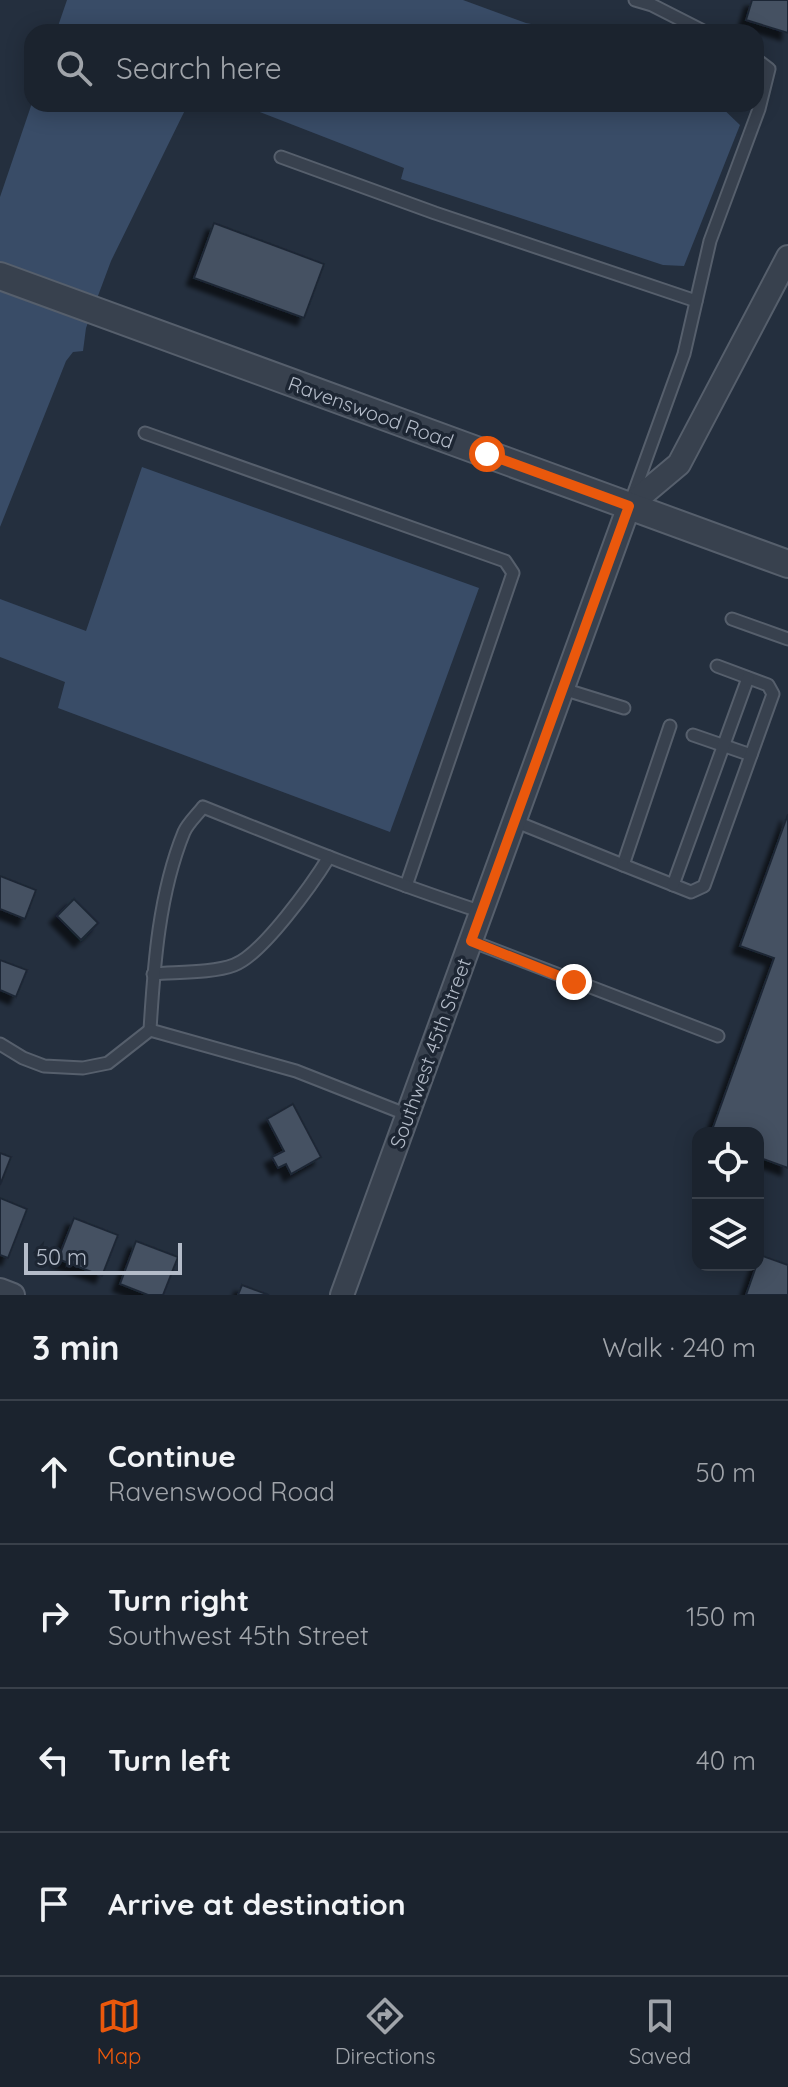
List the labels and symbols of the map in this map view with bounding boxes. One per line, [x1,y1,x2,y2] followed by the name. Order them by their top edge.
[285,370,457,454] street label: Ravenswood Road
[469,436,505,472] route start
[384,954,476,1152] street label: Southwest 45th Street
[556,964,592,1000] route end
[24,1239,182,1275] scale bar

